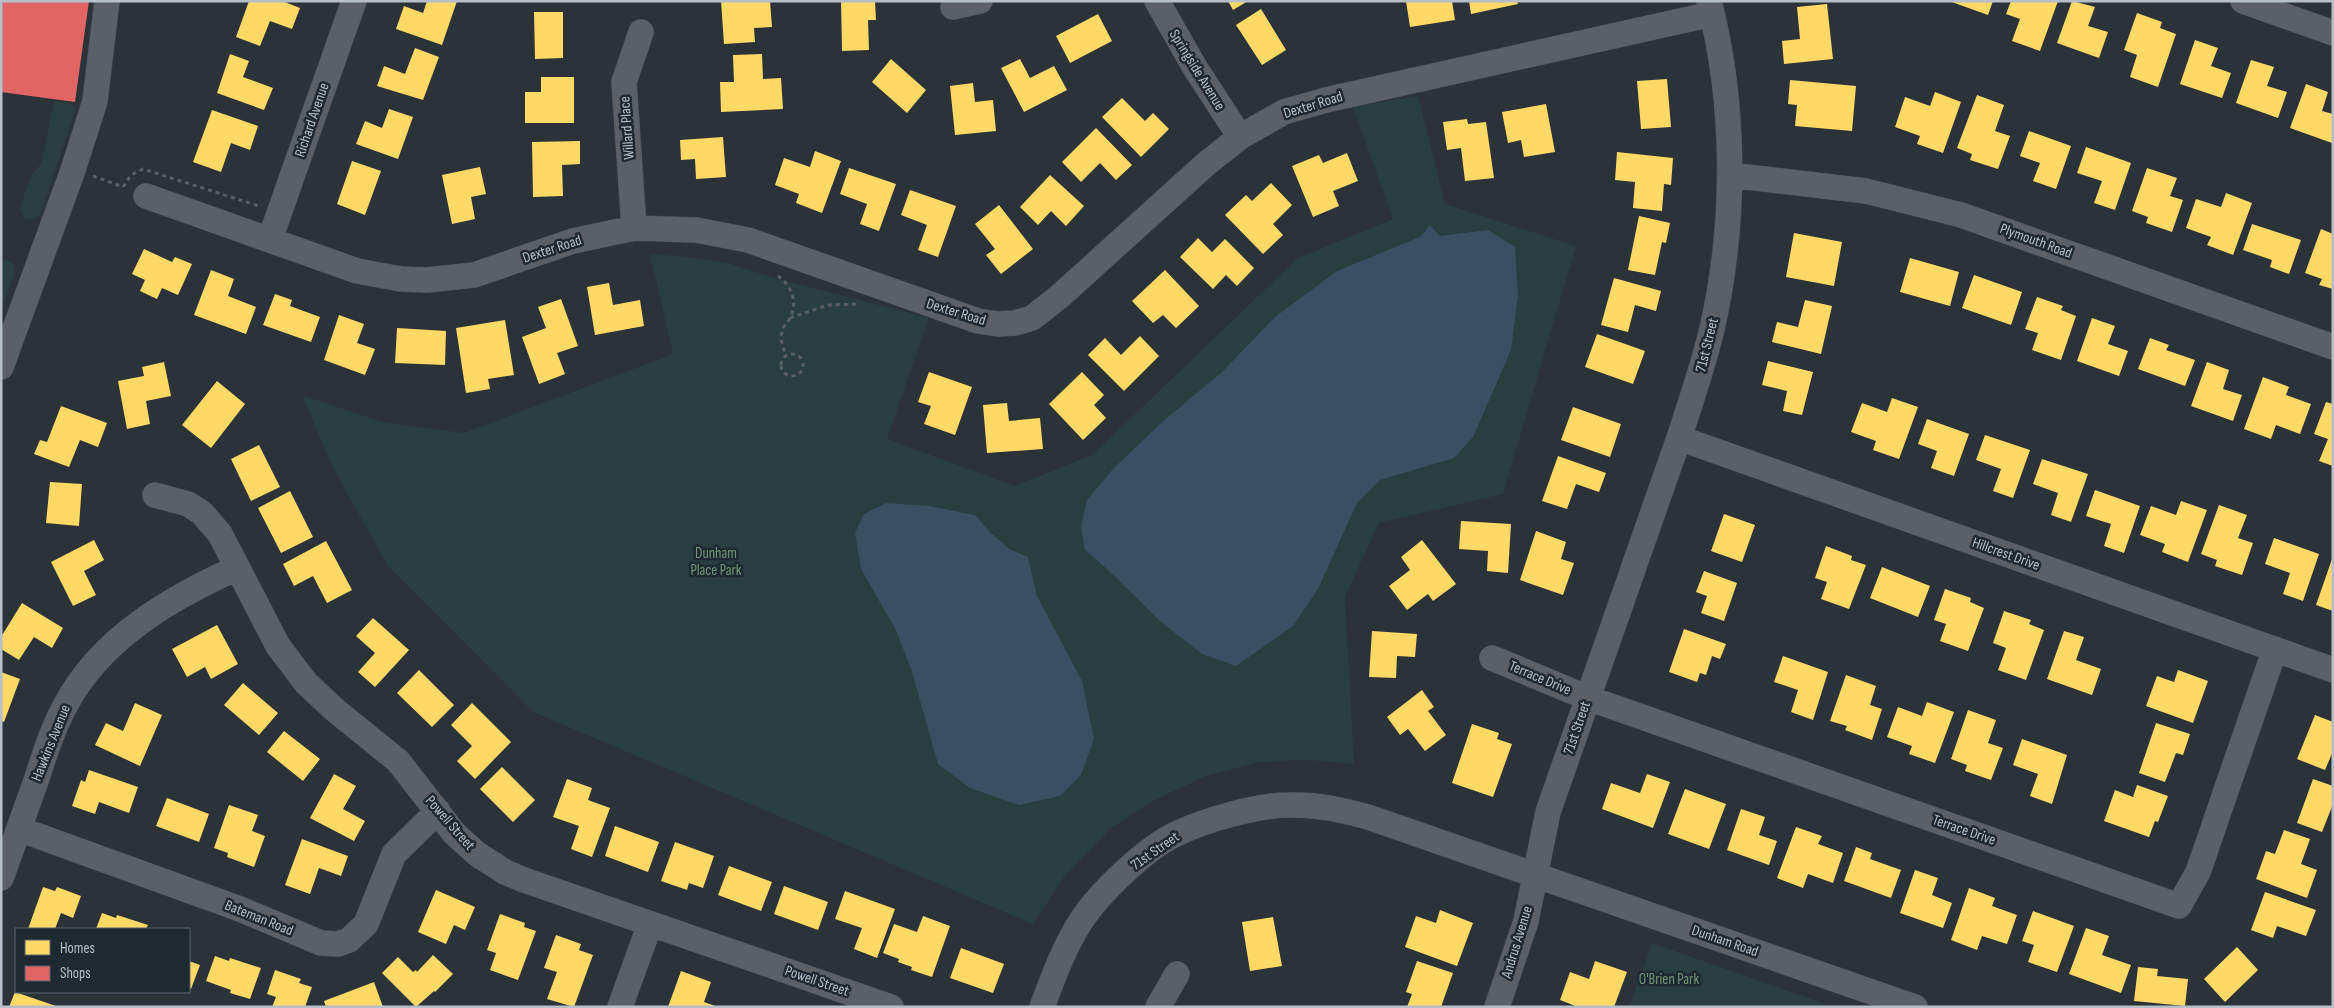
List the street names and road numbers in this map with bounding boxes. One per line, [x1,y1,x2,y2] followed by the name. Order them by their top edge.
[1165,26,1229,114] street label: Springside Avenue
[290,80,334,160] street label: Richard Avenue
[1281,87,1345,123] street label: Dexter Road
[615,96,639,160] street label: Willard Place
[1997,219,2075,263] street label: Plymouth Road
[520,231,584,267] street label: Dexter Road
[924,294,988,330] street label: Dexter Road
[1691,315,1723,374] street label: 71st Street
[1970,533,2042,575] street label: Hillcrest Drive
[1506,656,1574,700] street label: Terrace Drive
[1559,698,1595,757] street label: 71st Street
[27,702,75,784] street label: Hawkins Avenue
[421,792,479,855] street label: Powell Street
[1930,810,1998,850] street label: Terrace Drive
[1127,827,1183,875] street label: 71st Street
[222,896,296,940] street label: Bateman Road
[1497,904,1537,981] street label: Andrus Avenue
[1689,921,1761,961] street label: Dunham Road
[782,961,852,1001] street label: Powell Street

